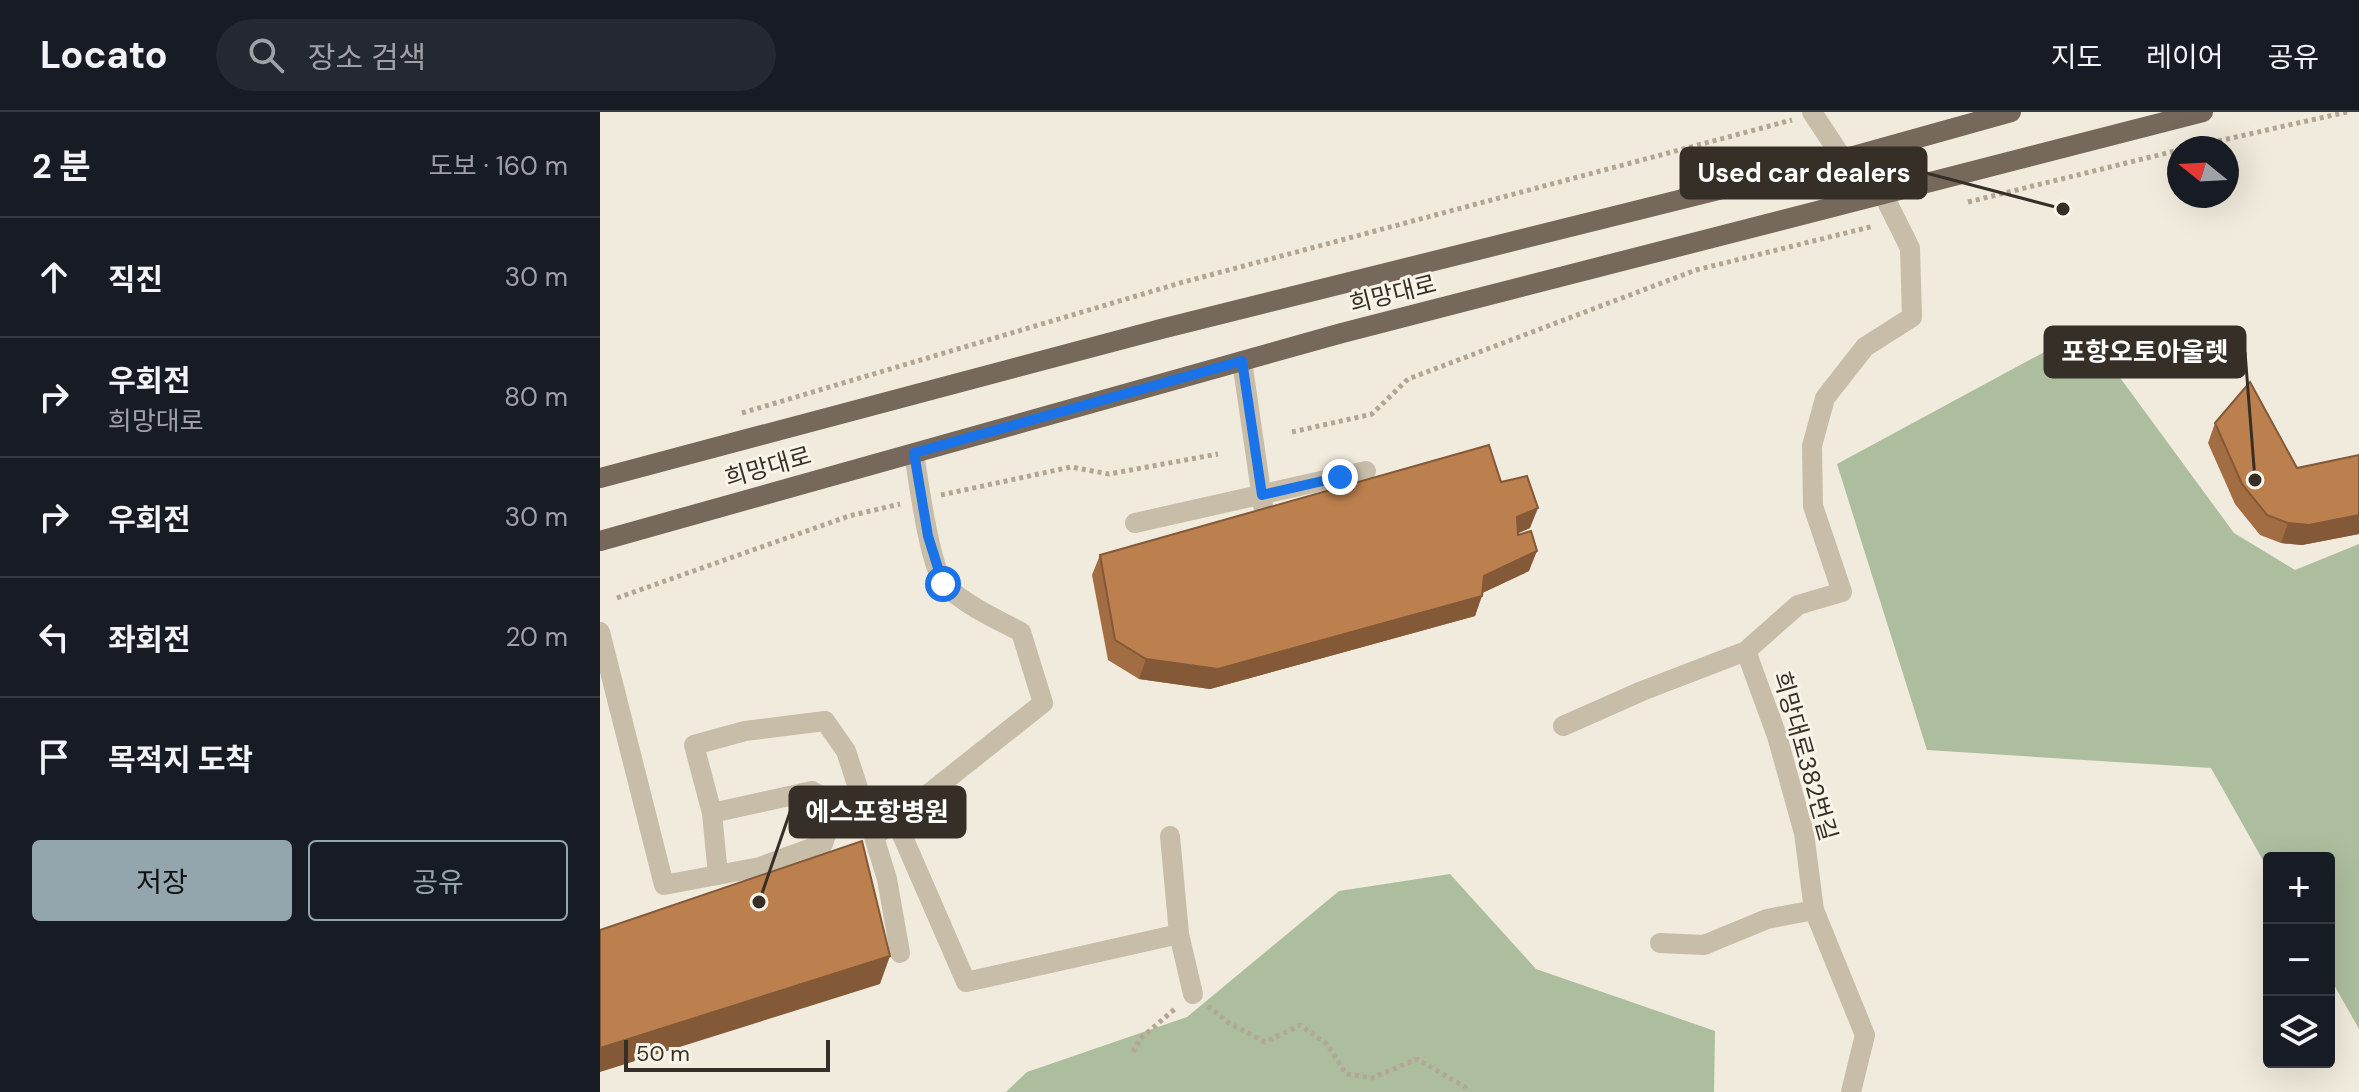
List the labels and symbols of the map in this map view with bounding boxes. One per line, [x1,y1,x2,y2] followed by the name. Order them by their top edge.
[2167,136,2239,208] north arrow
[1681,148,1926,198] callout: Used car dealers
[1697,156,1911,190] text: Used car dealers
[1346,268,1439,319] street label: 희망대로
[2045,327,2245,377] callout: 포항오토아울렛
[2061,335,2229,369] text: 포항오토아울렛
[721,439,815,494] street label: 희망대로
[1322,459,1358,495] route end
[925,566,961,602] route start
[1767,668,1844,844] street label: 희망대로382번길
[790,787,965,837] callout: 에스포항병원
[805,795,949,829] text: 에스포항병원
[624,1036,830,1072] scale bar

